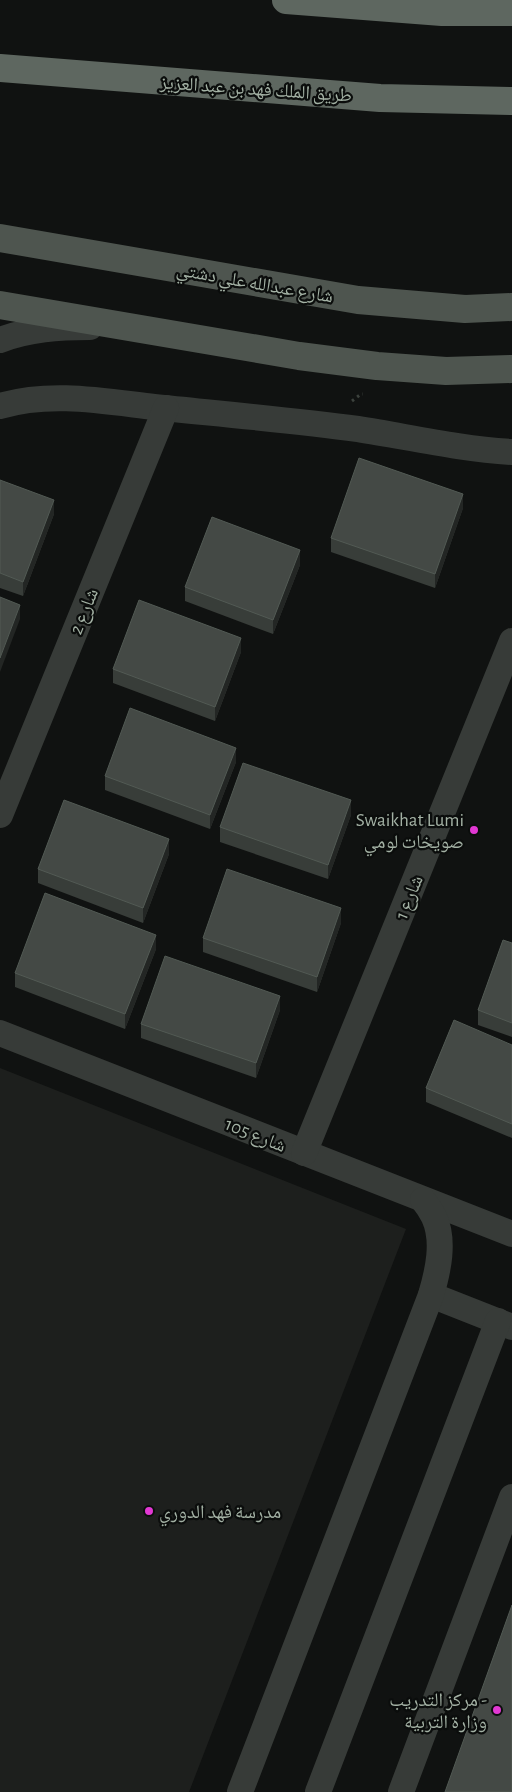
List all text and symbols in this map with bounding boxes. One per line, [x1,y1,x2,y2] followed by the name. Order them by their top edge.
[158,73,353,107] street label: طريق الملك فهد بن عبد العزيز
[174,260,335,311] street label: شارع عبدالله علي دشتي
[67,586,103,638] street label: شارع 2
[356,811,464,857] place label: Swaikhat Lumi صويخات لومي
[468,824,480,836] marker: Swaikhat Lumi صويخات لومي
[392,873,428,923] street label: شارع 1
[222,1115,289,1157] street label: شارع 105
[159,1503,281,1527] place label: مدرسة فهد الدوري
[143,1505,155,1517] marker: مدرسة فهد الدوري
[389,1691,487,1733] place label: مركز التدريب - وزارة التربية
[491,1704,503,1716] marker: مركز التدريب - وزارة التربية

